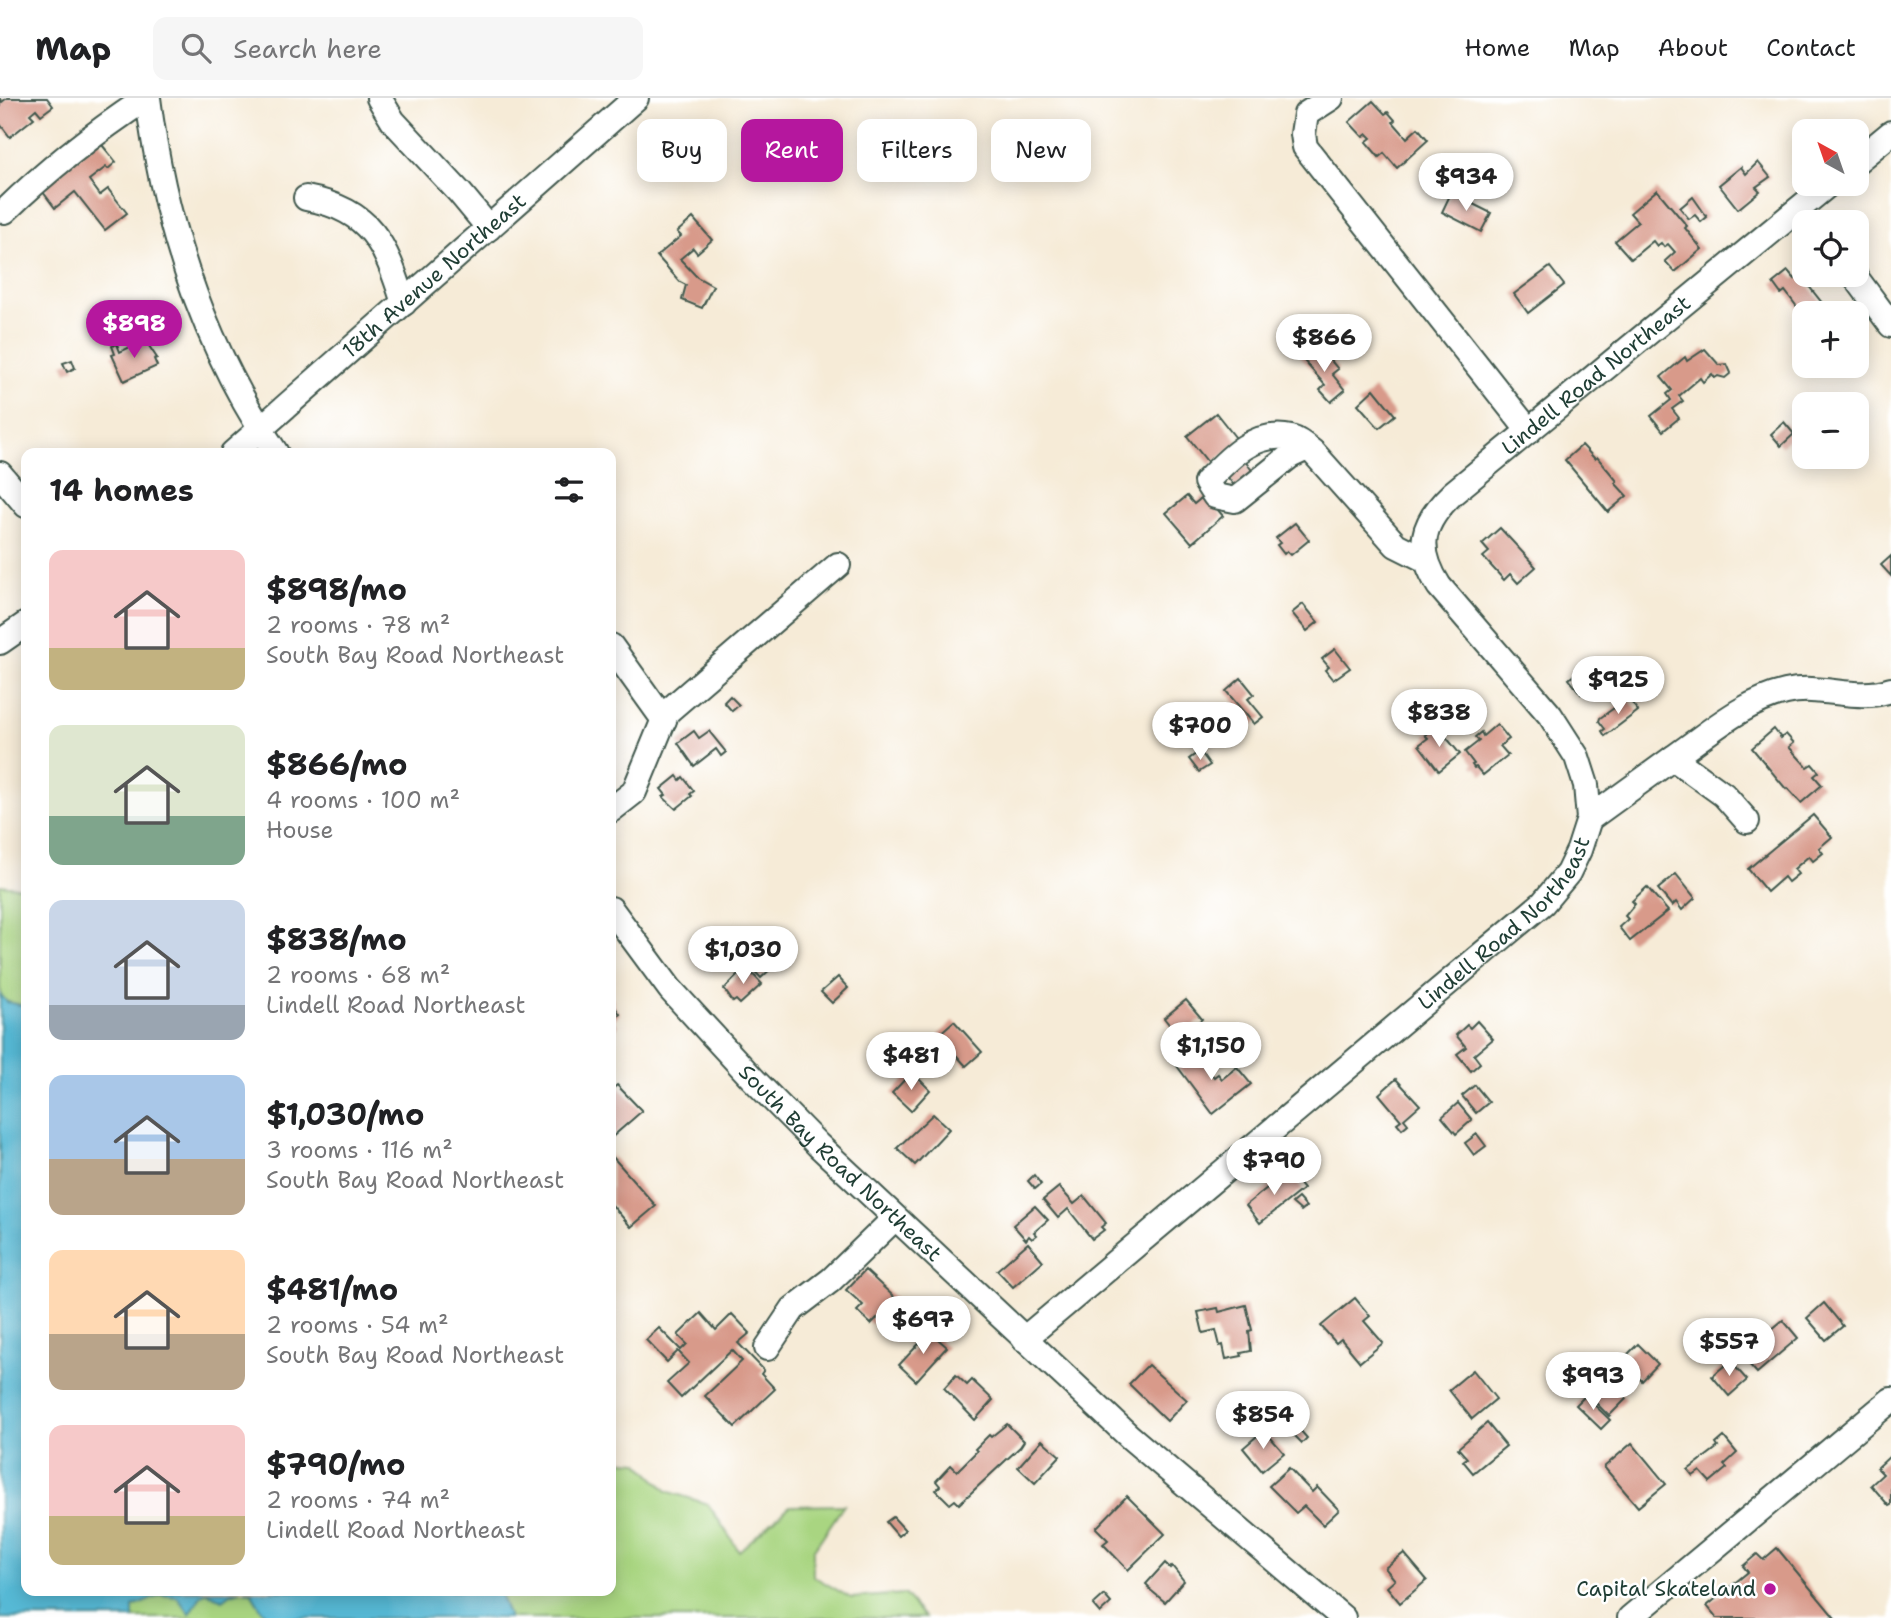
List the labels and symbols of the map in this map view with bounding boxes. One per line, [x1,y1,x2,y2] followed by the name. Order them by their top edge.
[1792,119,1869,196] north arrow
[1425,153,1507,213] pin: $934
[336,187,532,364] street label: 18th Avenue Northeast
[1496,289,1697,462] street label: Lindell Road Northeast
[93,300,175,360] pin: $898
[1283,314,1365,374] pin: $866
[1577,656,1659,716] pin: $925
[1398,690,1480,749] pin: $838
[1159,702,1241,762] pin: $700
[1412,833,1596,1016] street label: Lindell Road Northeast
[686,926,800,986] pin: $1,030
[1154,1023,1268,1082] pin: $1,150
[870,1032,952,1092] pin: $481
[732,1058,948,1268] street label: South Bay Road Northeast
[1233,1138,1315,1197] pin: $790
[882,1296,964,1356] pin: $697
[1688,1318,1770,1378] pin: $557
[1552,1352,1634,1412] pin: $993
[1222,1392,1304,1451] pin: $854
[1576,1575,1756,1603] place label: Capital Skateland
[1762,1581,1778,1597] marker: Capital Skateland

